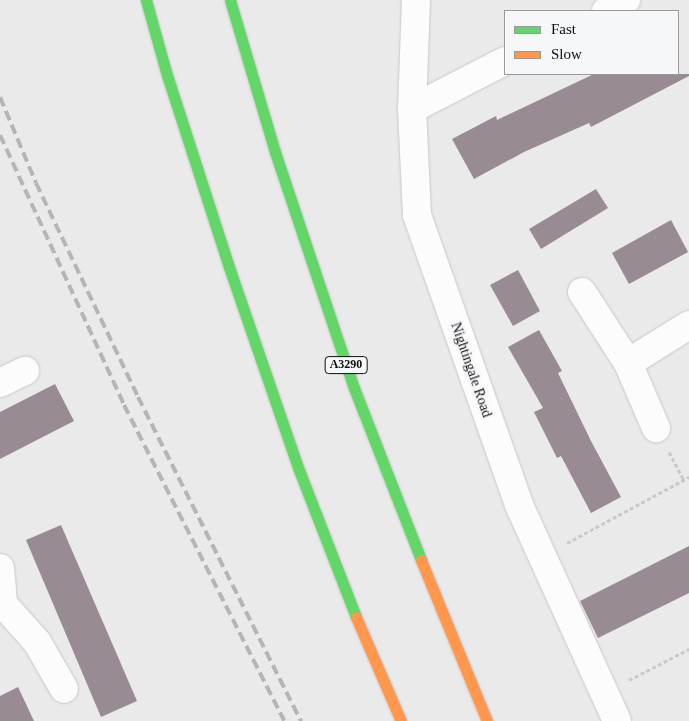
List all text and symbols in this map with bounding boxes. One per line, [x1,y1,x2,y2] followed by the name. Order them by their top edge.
[504,10,679,75] legend
[551,21,576,37] text: Fast
[551,46,582,62] text: Slow
[447,320,495,420] street label: Nightingale Road
[324,356,368,374] road number: A3290

